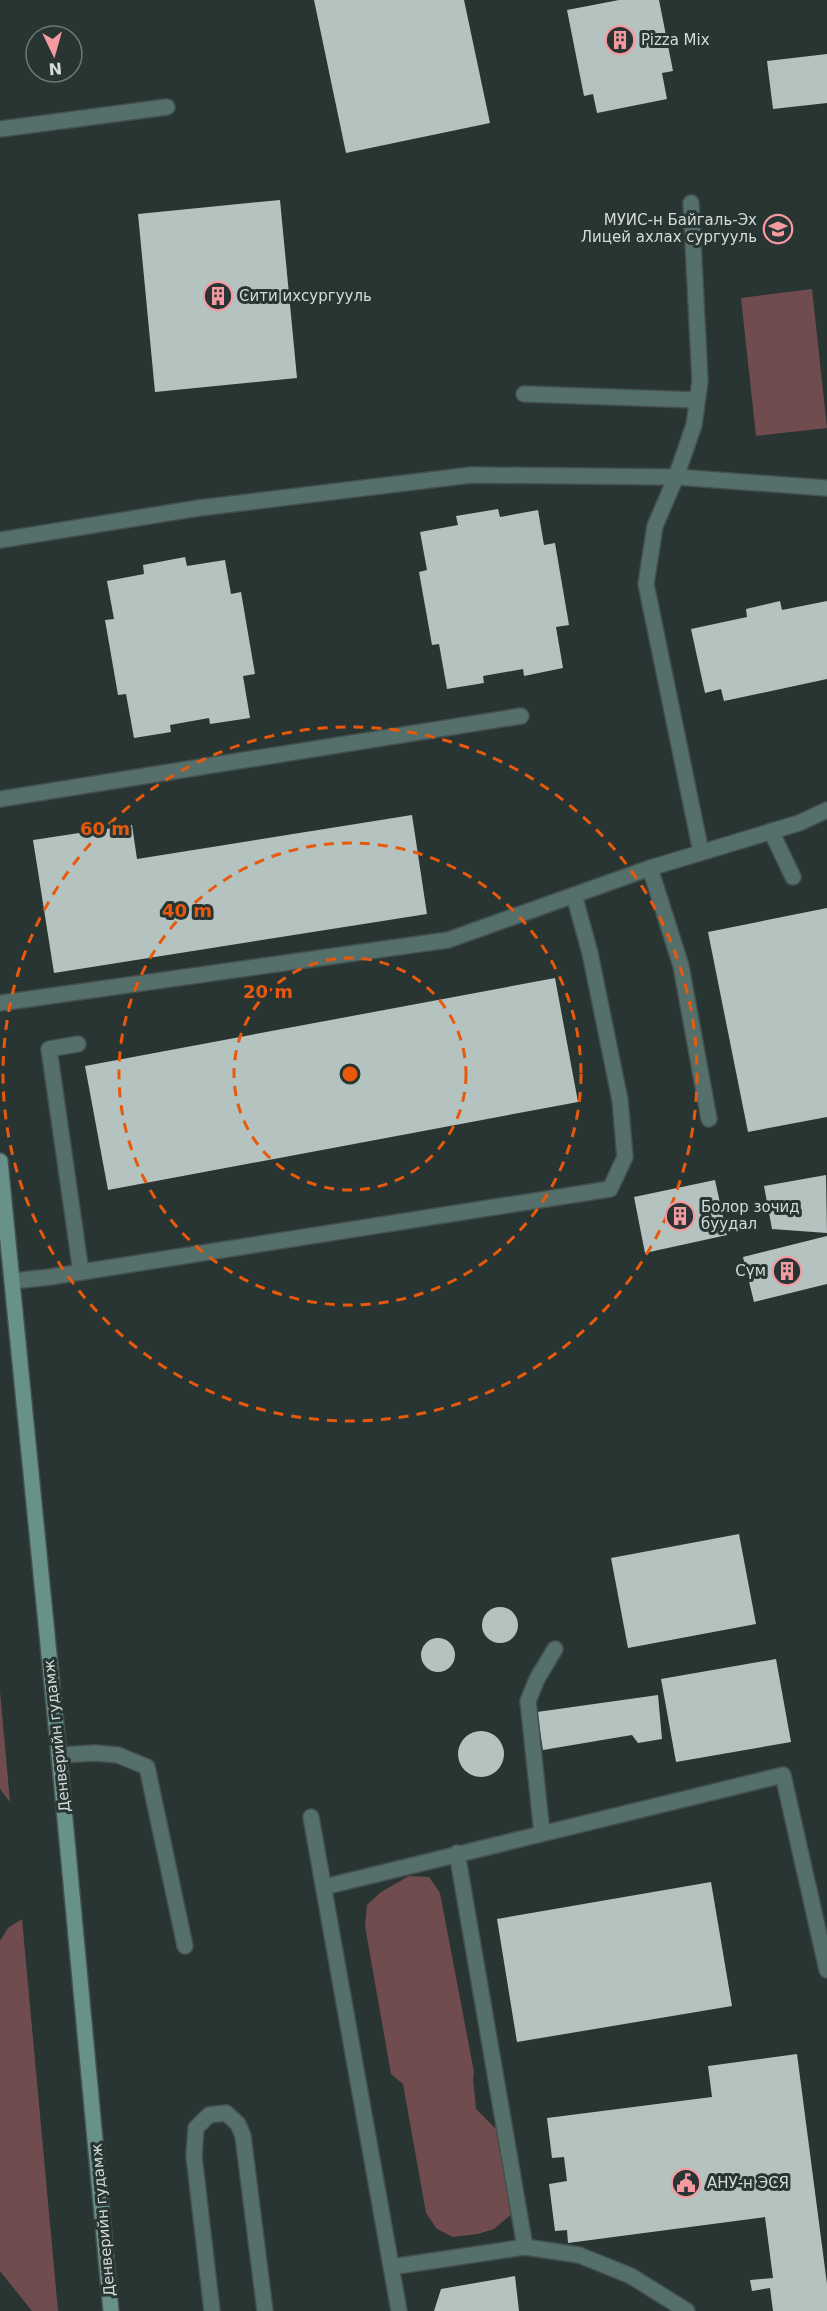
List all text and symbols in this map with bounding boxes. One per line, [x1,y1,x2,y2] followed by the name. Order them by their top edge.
[24,24,84,84] north arrow
[604,24,636,56] building icon: Pizza Mix
[641,31,710,49] place label: Pizza Mix
[48,58,63,78] text: N
[581,211,757,246] place label: МУИС-н Байгаль-Эх Лицей ахлах сургууль
[762,213,794,245] school or university icon: МУИС-н Байгаль-Эх Лицей ахлах сургууль
[202,280,234,312] building icon: Сити ихсургууль
[239,287,372,305] place label: Сити ихсургууль
[80,818,130,839] text: 60 m
[162,900,212,921] text: 40 m
[243,981,293,1002] text: 20 m
[340,1064,360,1084] centre of rings
[701,1198,800,1233] place label: Болор зочид буудал
[664,1200,696,1232] building icon: Болор зочид буудал
[771,1255,803,1287] building icon: Сүм
[735,1262,766,1280] place label: Сүм
[40,1659,74,1813] street label: Денверийн гудамж
[87,2143,119,2297] street label: Денверийн гудамж
[670,2167,702,2199] public building icon: АНУ-н ЭСЯ
[707,2174,789,2192] place label: АНУ-н ЭСЯ

